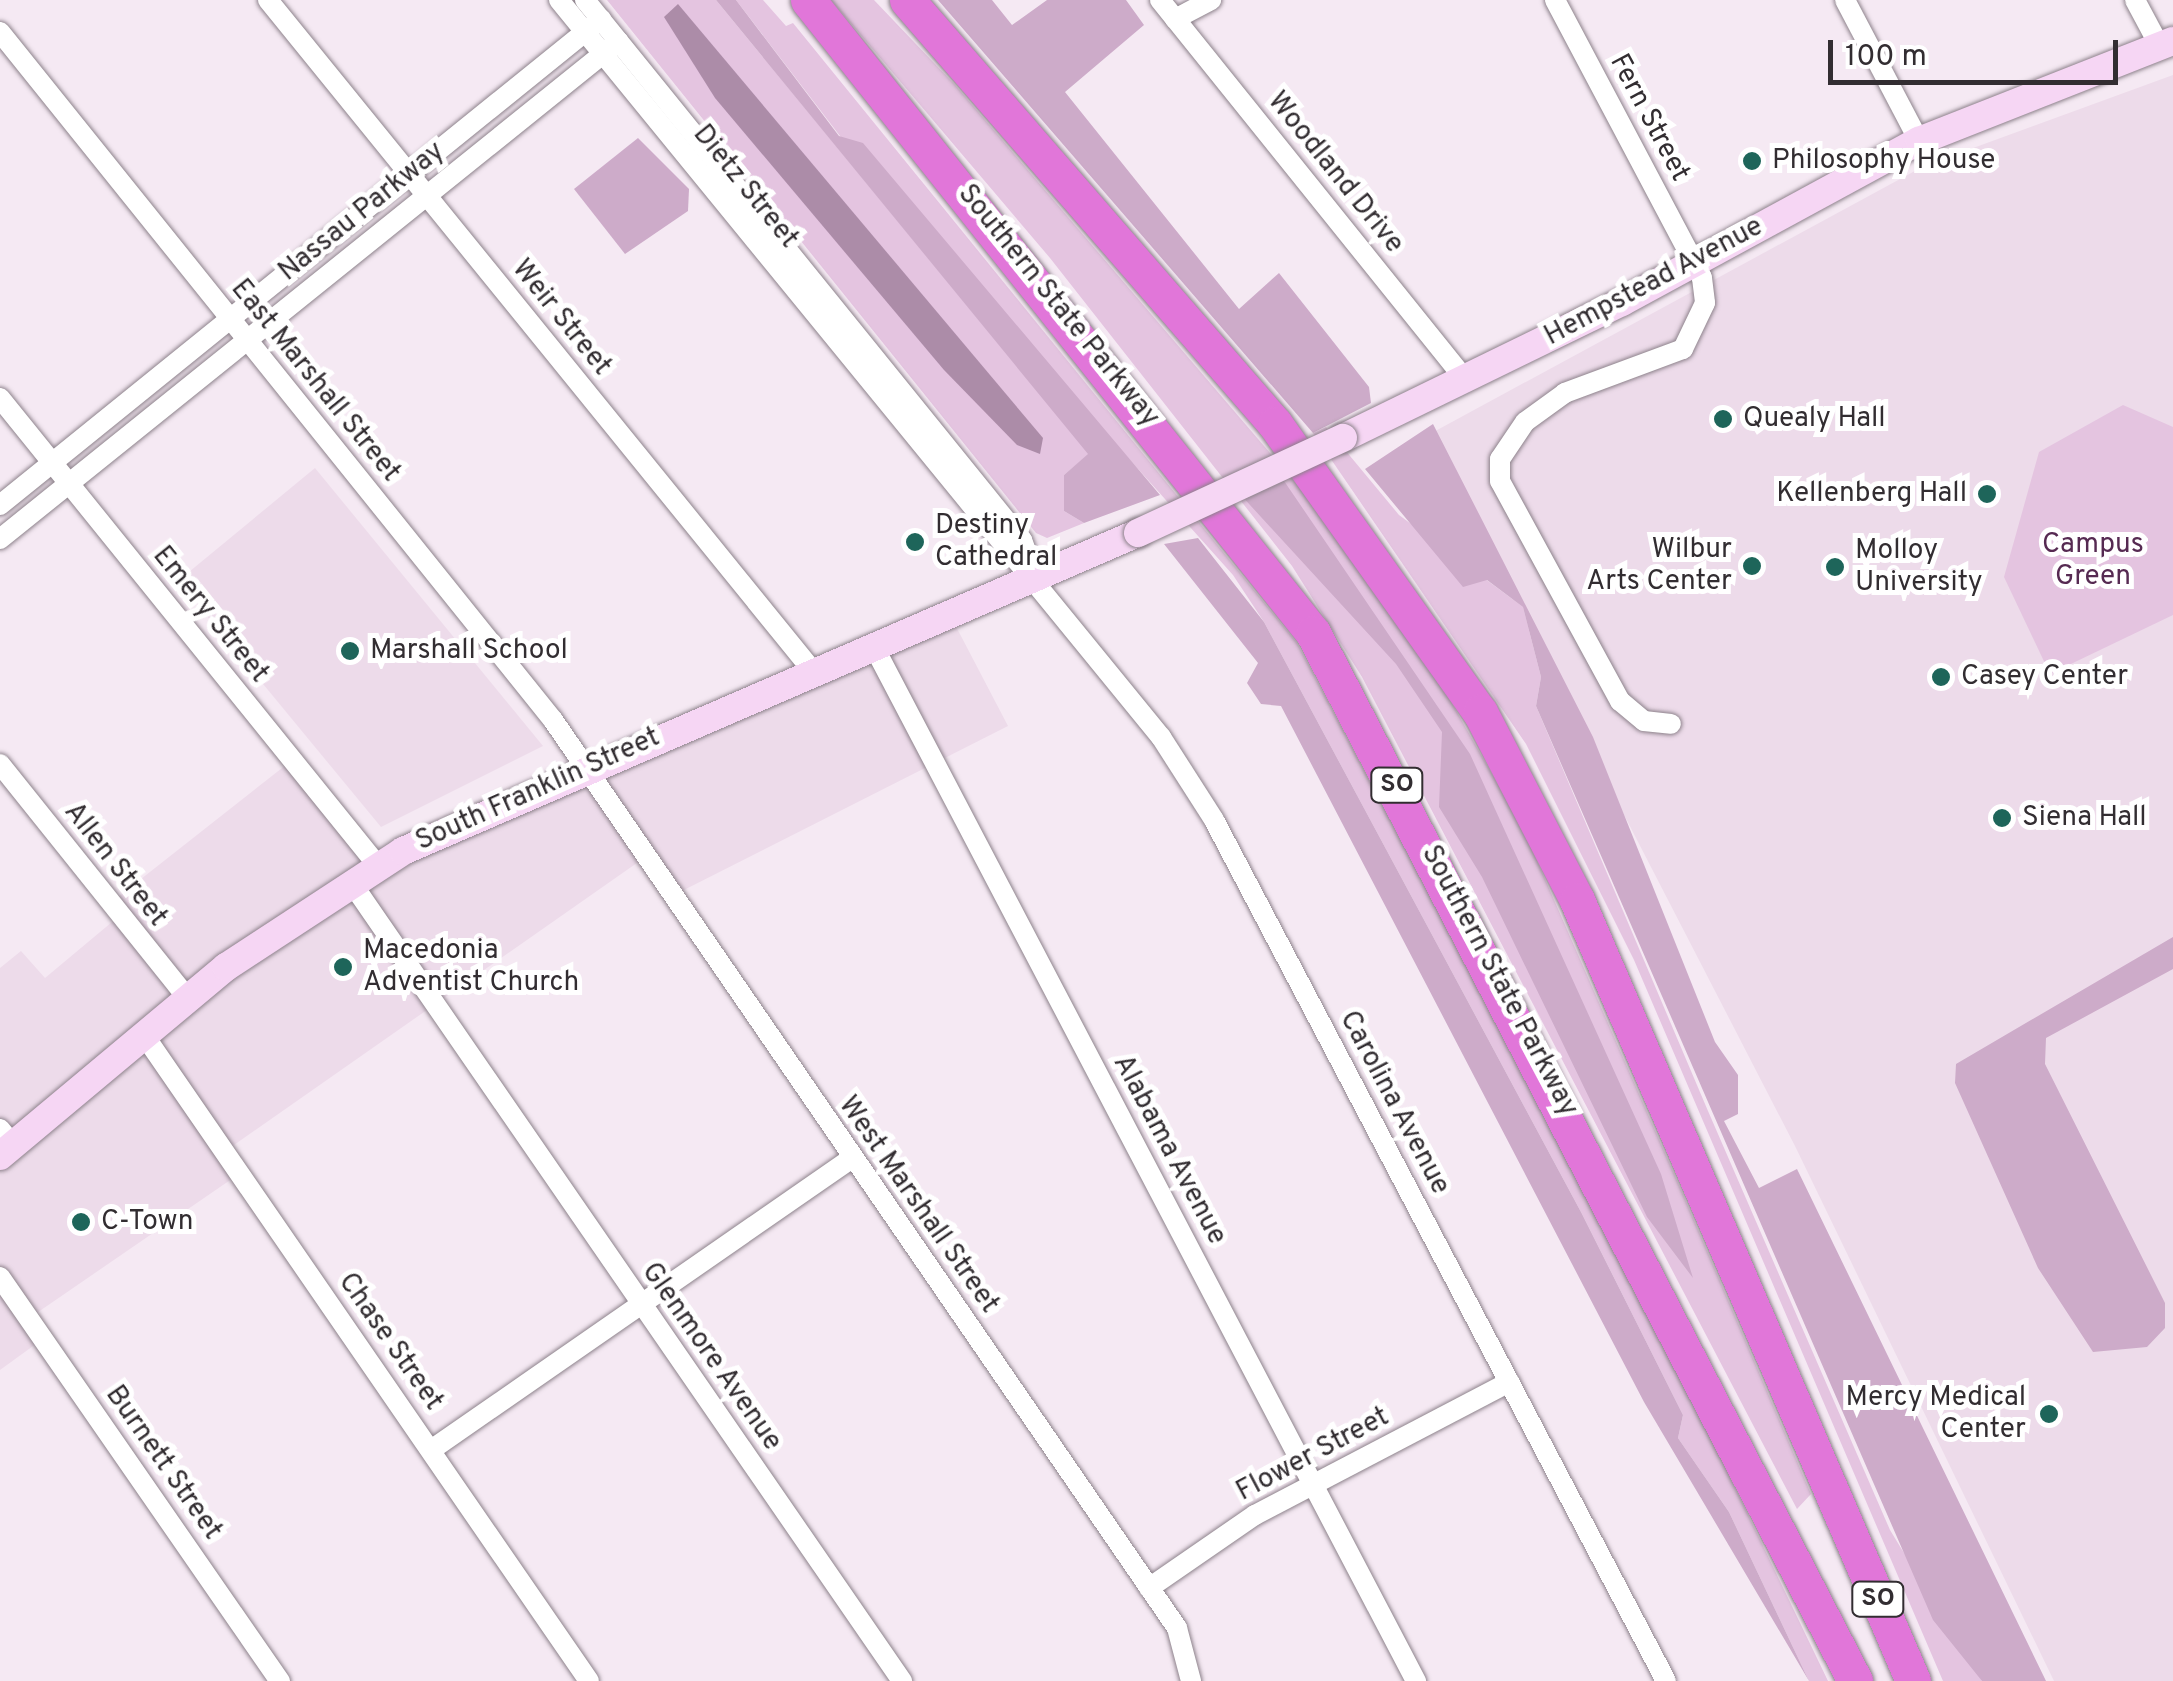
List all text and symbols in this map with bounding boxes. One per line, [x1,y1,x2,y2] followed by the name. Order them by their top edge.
[1833,20,2123,82] scale bar
[1845,39,1927,76] text: 100 m
[1602,49,1696,187] street label: Fern Street
[1260,85,1410,261] street label: Woodland Drive
[685,118,805,256] street label: Dietz Street
[272,135,452,289] street label: Nassau Parkway
[1772,144,1995,178] place label: Philosophy House
[1741,150,1763,172] marker: Philosophy House
[950,178,1166,434] street label: Southern State Parkway
[1538,210,1770,354] street label: Hempstead Avenue
[504,253,618,383] street label: Weir Street
[223,273,407,489] street label: East Marshall Street
[1743,402,1886,436] place label: Quealy Hall
[1712,408,1734,430] marker: Quealy Hall
[1776,477,1967,511] place label: Kellenberg Hall
[1976,483,1998,505] marker: Kellenberg Hall
[935,509,1057,575] place label: Destiny Cathedral
[2042,528,2144,594] park label: Campus Green
[904,531,926,553] marker: Destiny Cathedral
[1586,533,1732,599] place label: Wilbur Arts Center
[1855,534,1982,600] place label: Molloy University
[145,540,275,690] street label: Emery Street
[1741,555,1763,577] marker: Wilbur Arts Center
[1824,556,1846,578] marker: Molloy University
[370,634,568,668] place label: Marshall School
[339,640,361,662] marker: Marshall School
[1961,660,2128,694] place label: Casey Center
[1930,666,1952,688] marker: Casey Center
[411,721,665,859] street label: South Franklin Street
[1370,765,1424,805] road number: SO
[56,796,174,934] street label: Allen Street
[2022,801,2147,835] place label: Siena Hall
[1991,807,2013,829] marker: Siena Hall
[1413,840,1585,1122] street label: Southern State Parkway
[363,934,579,1000] place label: Macedonia Adventist Church
[332,956,354,978] marker: Macedonia Adventist Church
[1331,1005,1457,1201] street label: Carolina Avenue
[1105,1049,1233,1251] street label: Alabama Avenue
[830,1090,1006,1320] street label: West Marshall Street
[101,1205,193,1239] place label: C-Town
[70,1211,92,1233] marker: C-Town
[633,1256,789,1458] street label: Glenmore Avenue
[330,1267,450,1417] street label: Chase Street
[97,1379,229,1547] street label: Burnett Street
[1846,1381,2026,1447] place label: Mercy Medical Center
[1231,1401,1395,1509] street label: Flower Street
[2036,1401,2062,1427] marker: Mercy Medical Center
[1850,1579,1906,1619] road number: SO

